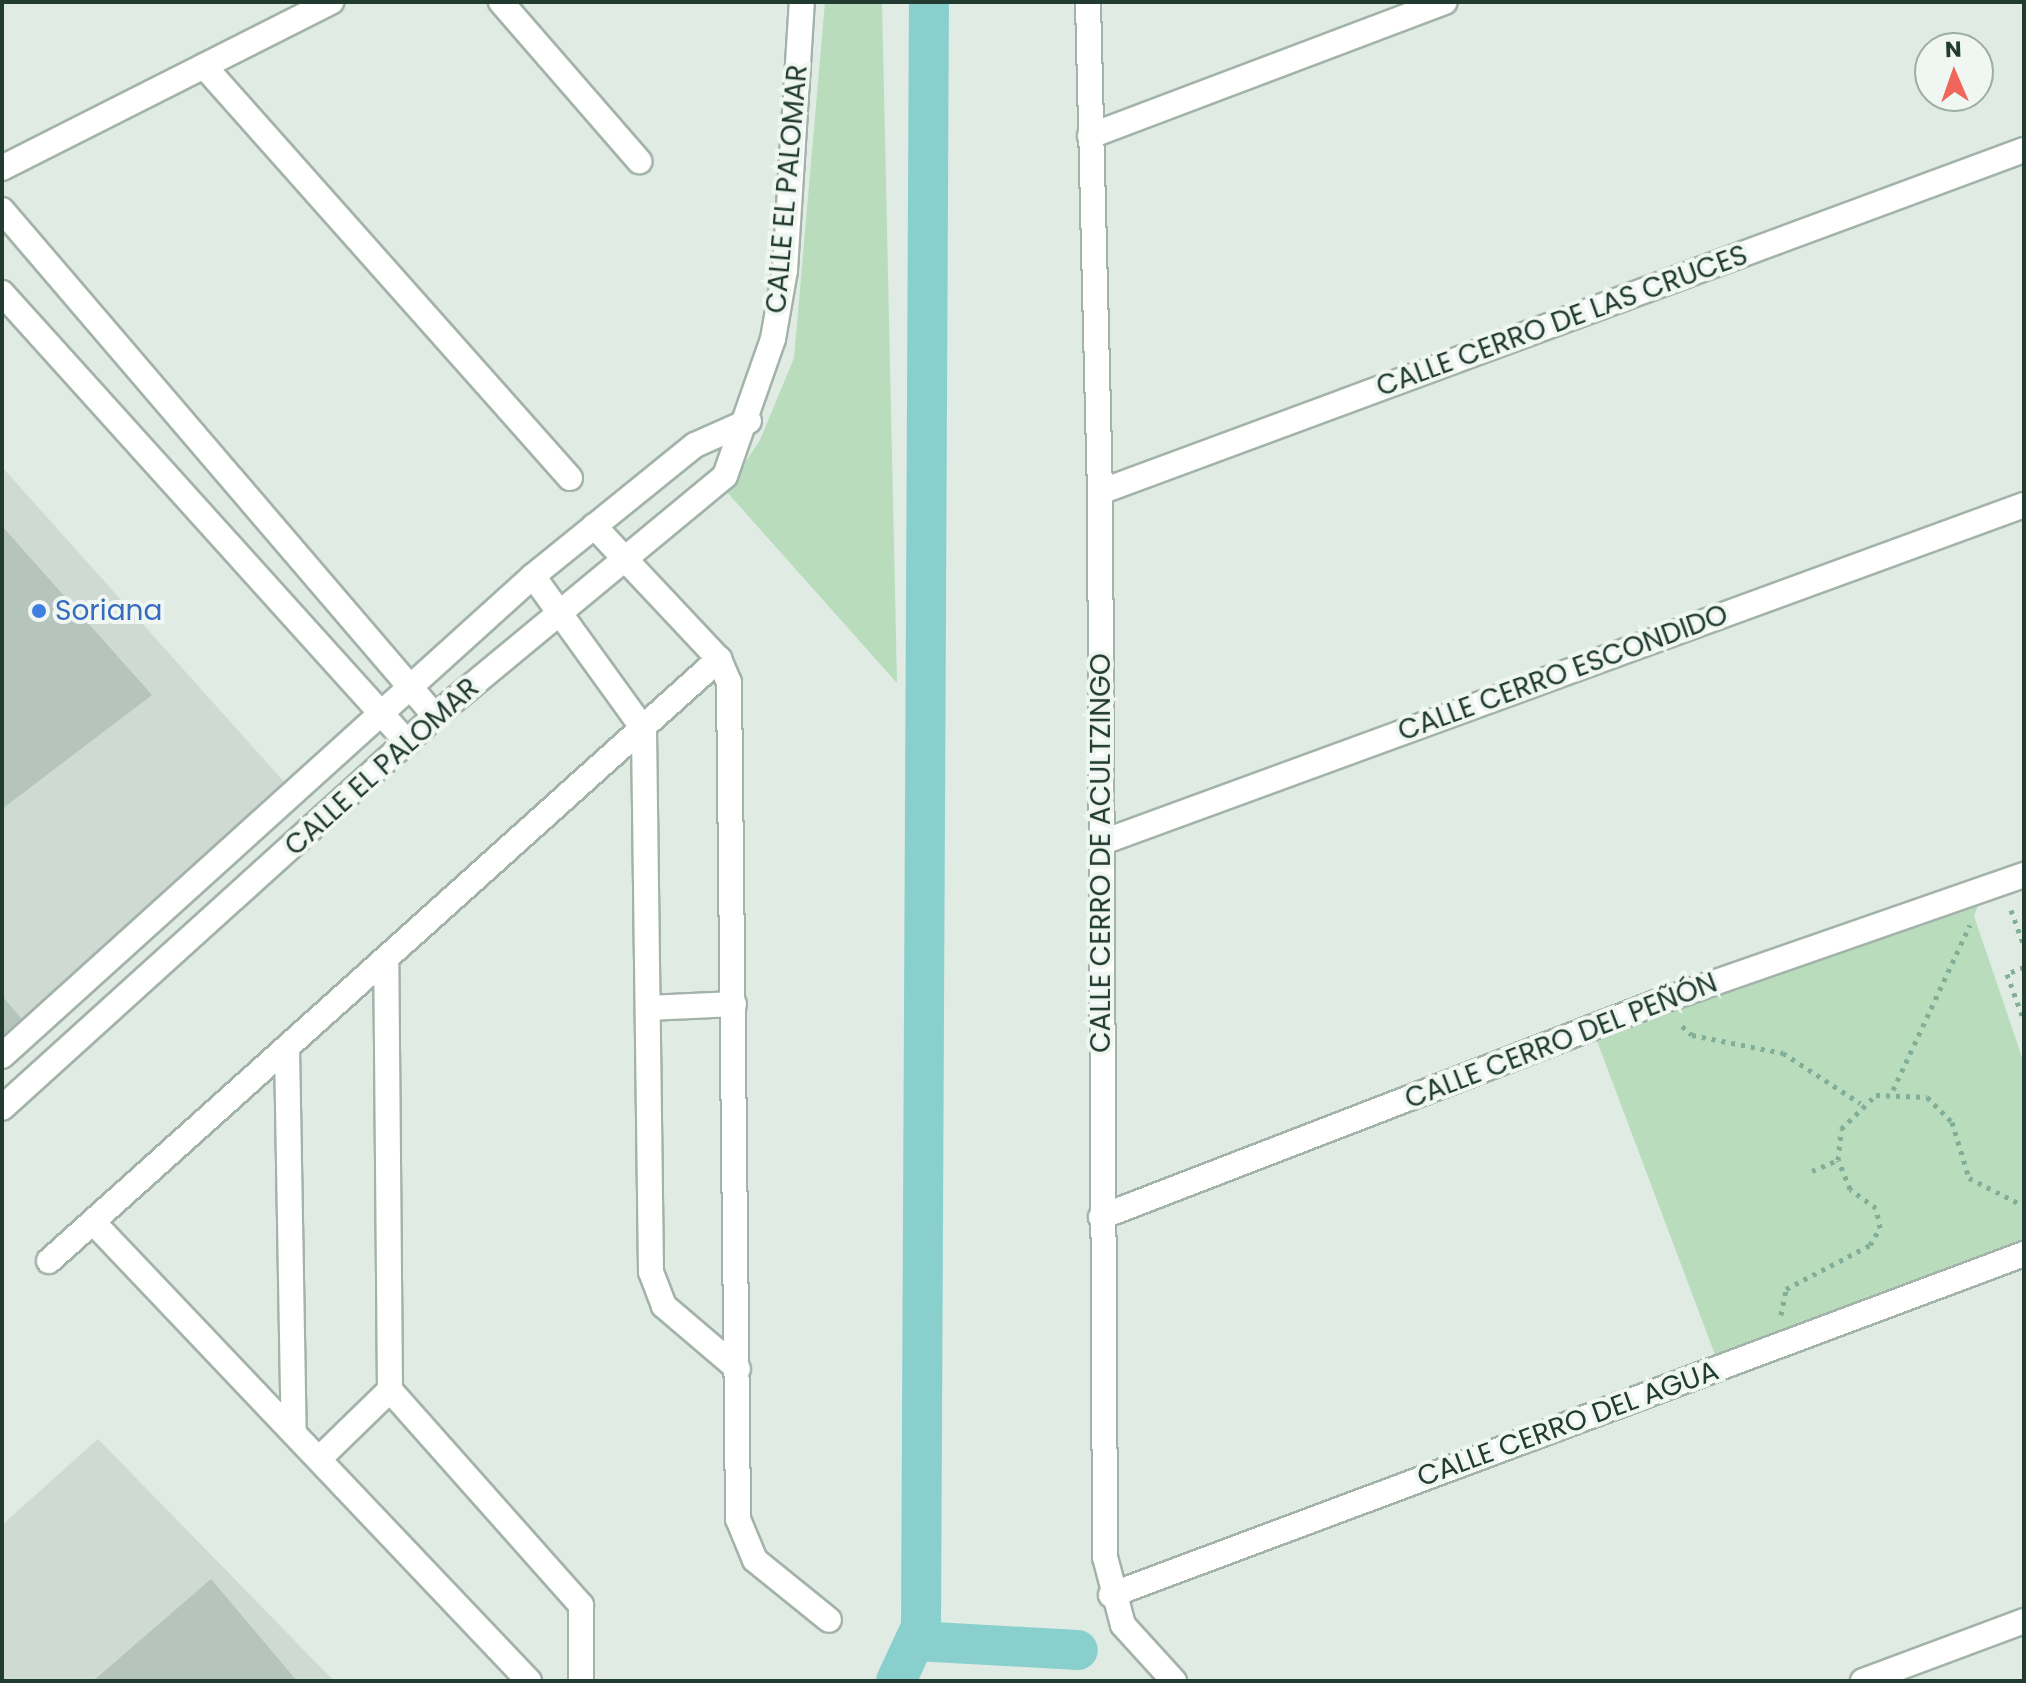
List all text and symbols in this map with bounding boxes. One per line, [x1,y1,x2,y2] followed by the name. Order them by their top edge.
[1914,32,1994,112] north arrow
[1944,34,1962,65] text: N
[759,63,815,315] street label: CALLE EL PALOMAR
[1372,238,1752,404] street label: CALLE CERRO DE LAS CRUCES
[55,594,162,628] place label: Soriana
[1393,598,1733,748] street label: CALLE CERRO ESCONDIDO
[30,602,48,620] marker: Soriana
[1084,653,1118,1053] street label: CALLE CERRO DE ACULTZINGO
[278,671,486,863] street label: CALLE EL PALOMAR
[1400,966,1722,1116] street label: CALLE CERRO DEL PEÑÓN
[1413,1354,1723,1494] street label: CALLE CERRO DEL AGUA

